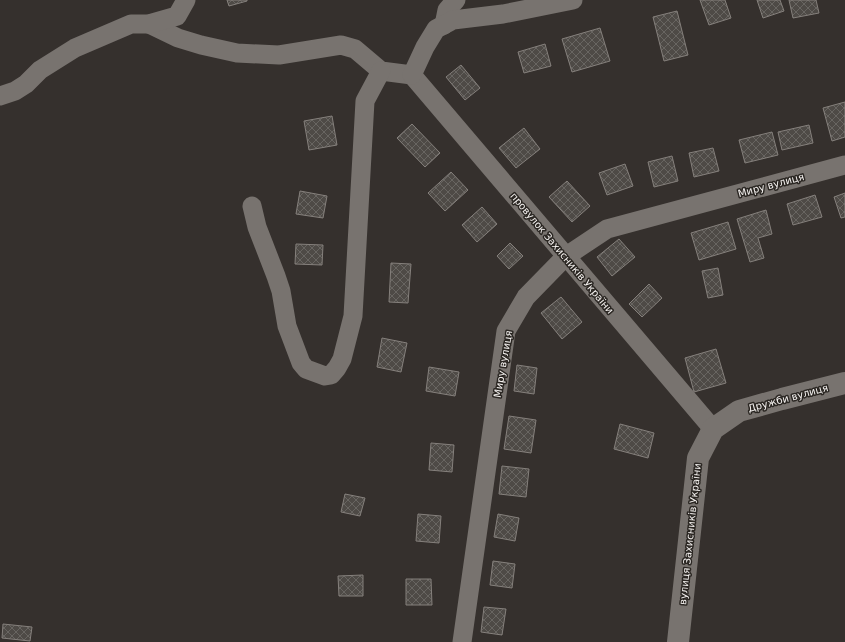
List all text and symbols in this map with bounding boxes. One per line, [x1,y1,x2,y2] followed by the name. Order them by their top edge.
[737,171,805,199] street label: Миру вулиця
[508,190,616,316] street label: провулок Захисників України
[492,330,514,398] street label: Миру вулиця
[747,382,829,414] street label: Дружби вулиця
[677,463,703,605] street label: вулиця Захисників України

